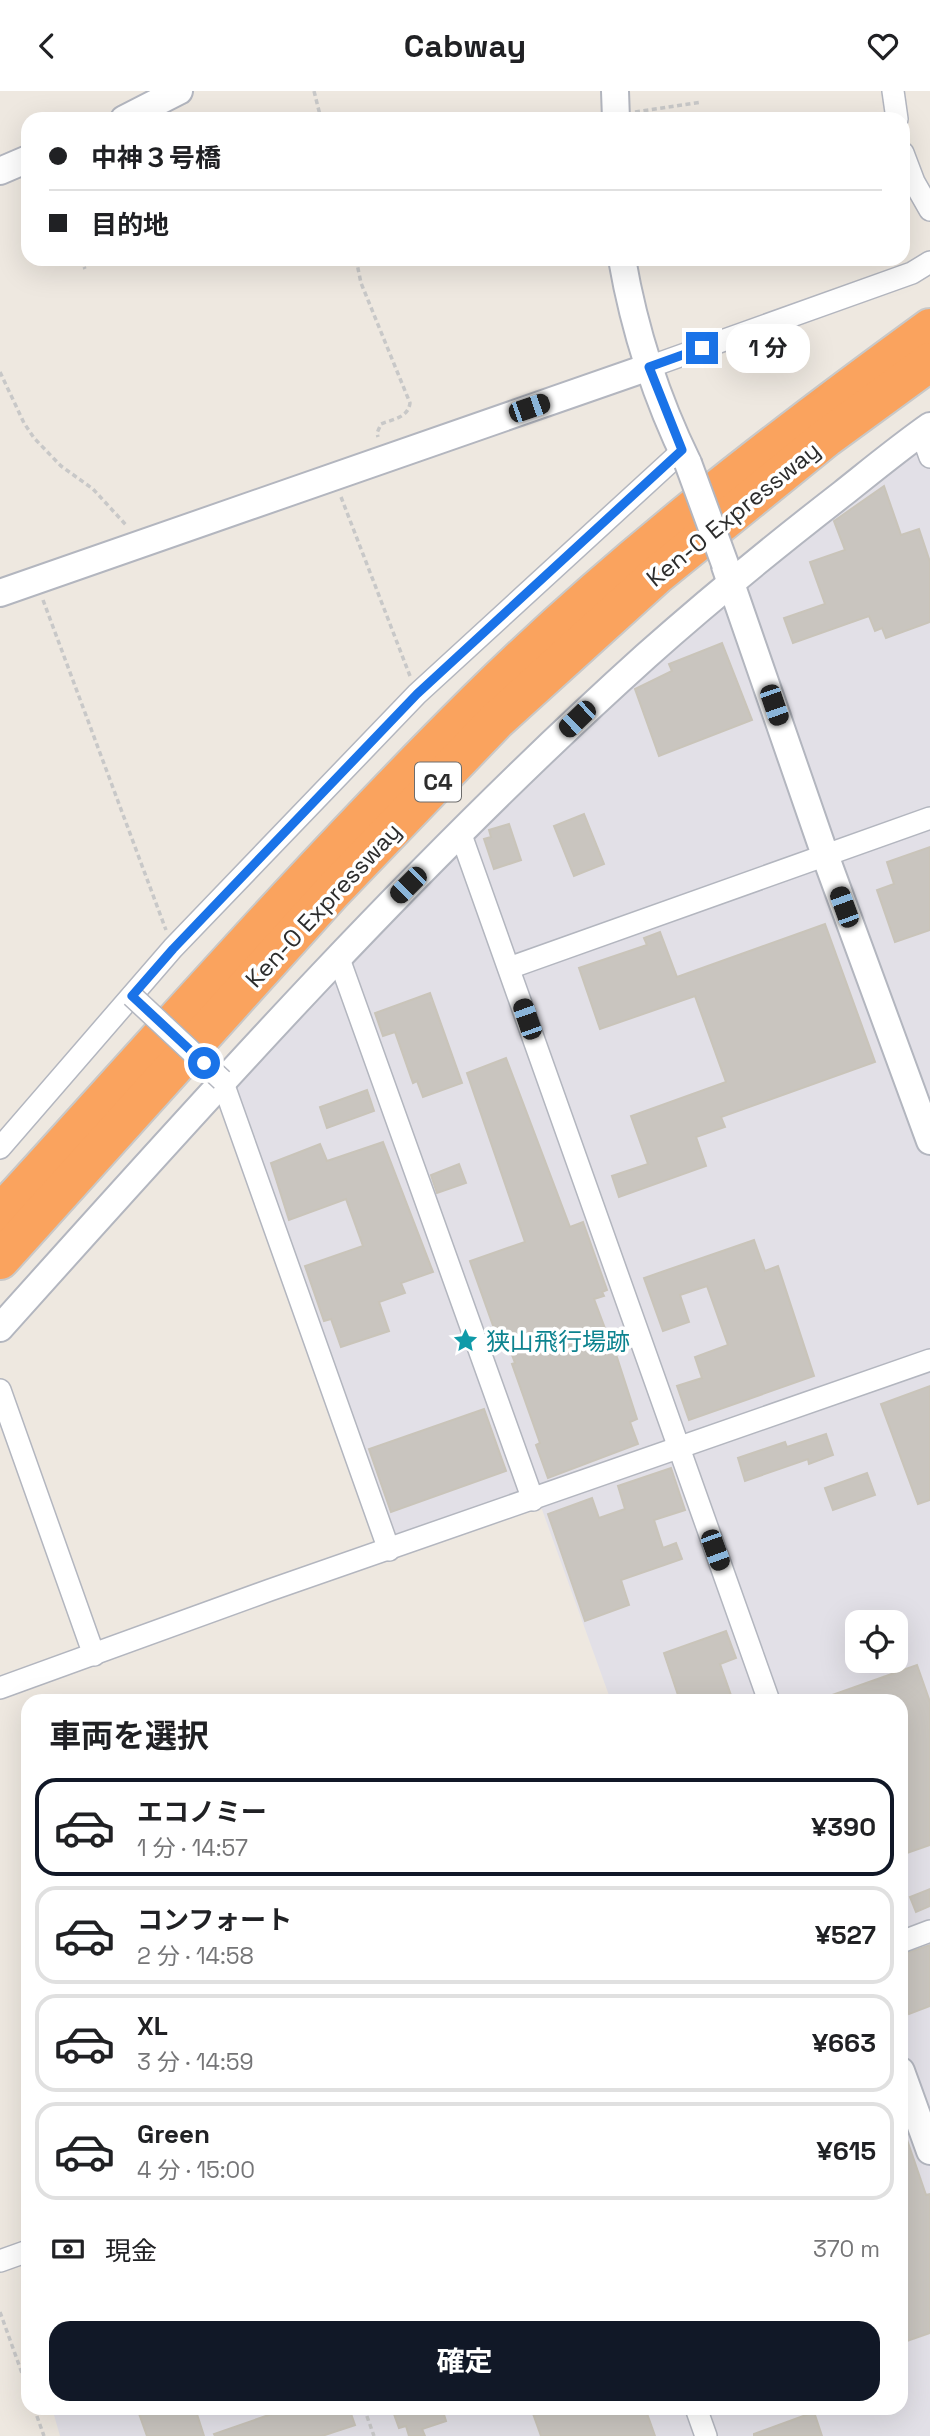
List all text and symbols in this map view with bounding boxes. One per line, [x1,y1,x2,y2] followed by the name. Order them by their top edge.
[404,26,526,66] text: Cabway
[28,27,66,65] icon: back
[864,27,902,65] icon: heart
[91,141,221,175] text: 中神３号橋
[91,208,169,242] text: 目的地
[726,323,810,373] callout: 1 分
[686,332,718,364] route end
[748,333,788,363] text: 1 分
[506,391,553,425] car
[640,434,826,594] street label: Ken-O Expressway
[758,682,791,728] car
[555,697,600,741] car
[415,762,461,801] road number: C4
[239,816,407,994] street label: Ken-O Expressway
[386,863,431,907] car
[827,884,862,930] car
[511,996,544,1042] car
[188,1047,220,1079] route start
[486,1326,630,1357] place label: 狭山飛行場跡
[452,1327,480,1355] place icon: 狭山飛行場跡
[698,1527,733,1573] car
[845,1610,908,1673] map controls
[845,1610,908,1673] button: locate
[49,1716,209,1756] text: 車両を選択
[137,1795,267,1829] text: エコノミー
[53,1796,116,1859] icon: car
[811,1810,876,1844] text: ¥390
[137,1833,248,1863] text: 1 分 · 14:57
[137,1903,292,1937] text: コンフォート
[53,1904,116,1967] icon: car
[815,1918,876,1952] text: ¥527
[137,1941,254,1971] text: 2 分 · 14:58
[137,2009,168,2043] text: XL
[53,2012,116,2075] icon: car
[812,2026,876,2060] text: ¥663
[137,2047,254,2077] text: 3 分 · 14:59
[137,2117,210,2151] text: Green
[53,2120,116,2183] icon: car
[817,2134,876,2168] text: ¥615
[137,2155,255,2185] text: 4 分 · 15:00
[49,2230,87,2268] icon: cash
[105,2234,157,2268] text: 現金
[813,2234,880,2264] text: 370 m
[49,2321,880,2401] button: 確定

